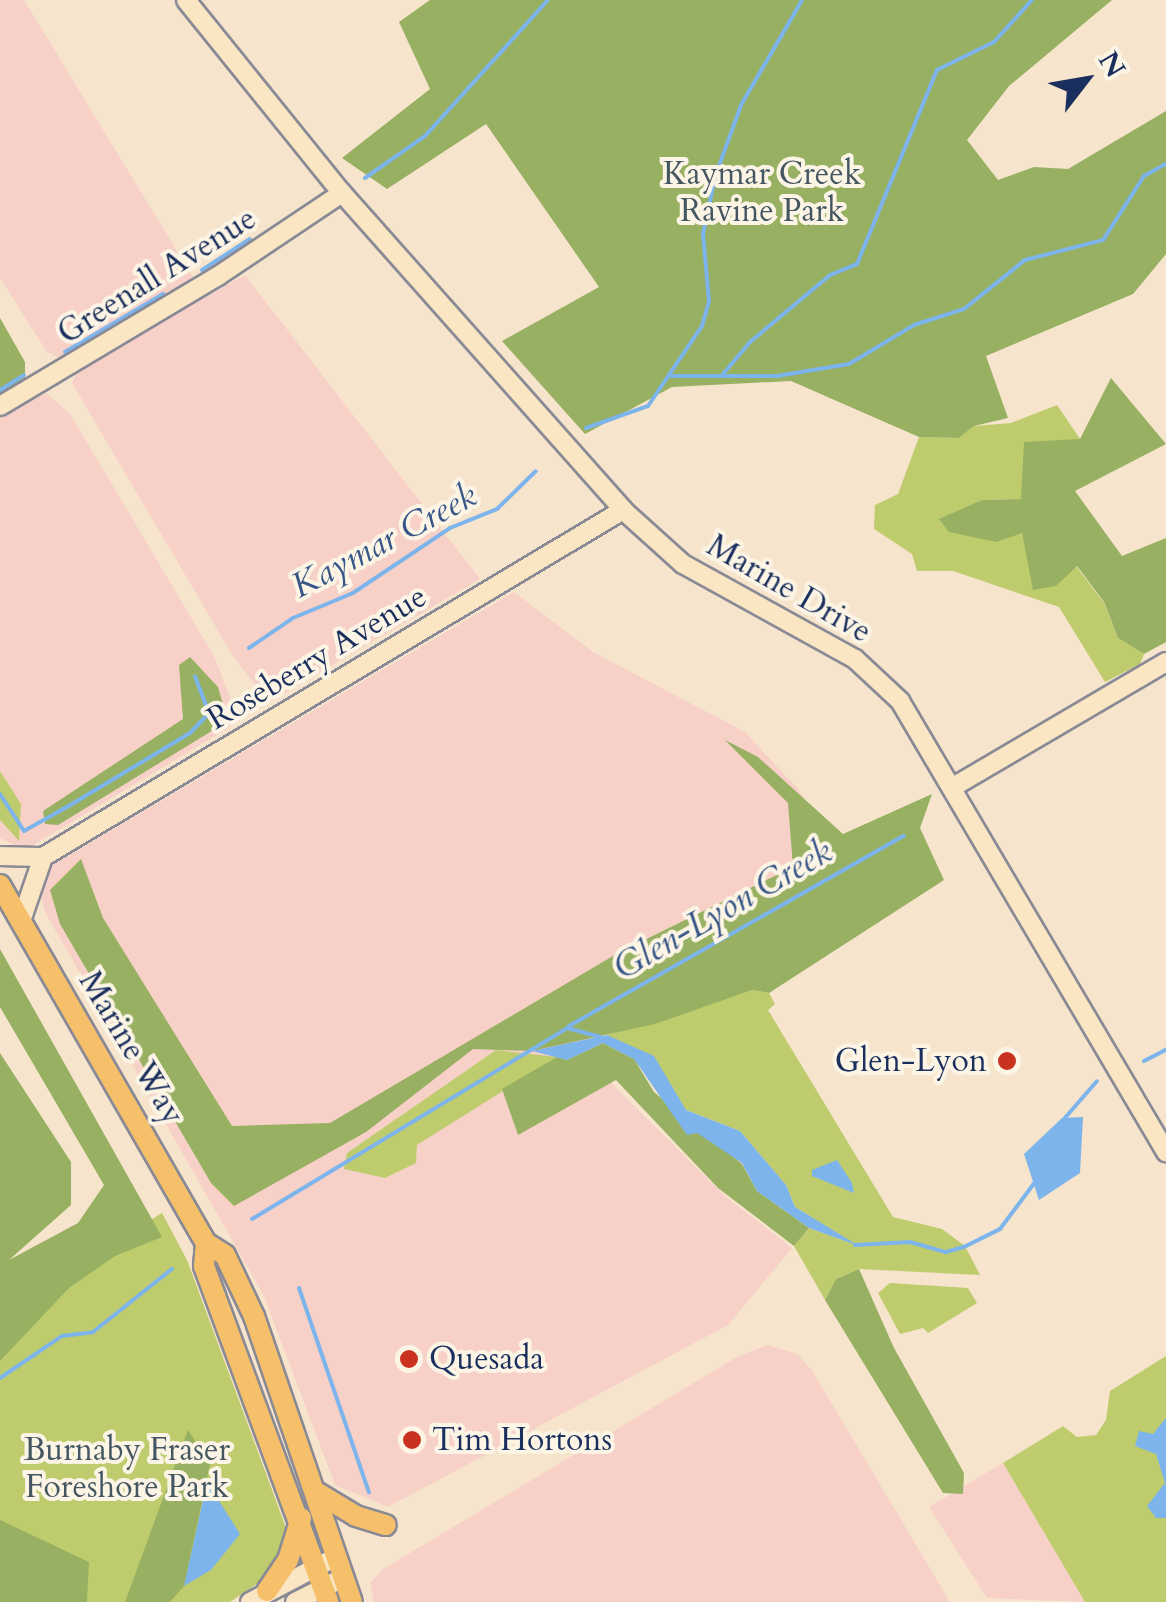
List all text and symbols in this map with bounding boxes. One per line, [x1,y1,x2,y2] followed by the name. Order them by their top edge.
[1036,30,1136,130] north arrow
[1089,44,1134,85] text: N
[663,156,861,231] park label: Kaymar Creek Ravine Park
[51,200,263,352] street label: Greenall Avenue
[284,475,484,607] water label: Kaymar Creek
[700,527,878,651] street label: Marine Drive
[200,577,434,739] street label: Roseberry Avenue
[607,831,839,989] water label: Glen-Lyon Creek
[70,964,192,1132] street label: Marine Way
[835,1042,987,1080] place label: Glen-Lyon
[996,1050,1018,1072] marker: Glen-Lyon
[429,1340,544,1378] place label: Quesada
[398,1348,420,1370] marker: Quesada
[432,1421,612,1459] place label: Tim Hortons
[401,1429,423,1451] marker: Tim Hortons
[24,1432,230,1507] park label: Burnaby Fraser Foreshore Park

